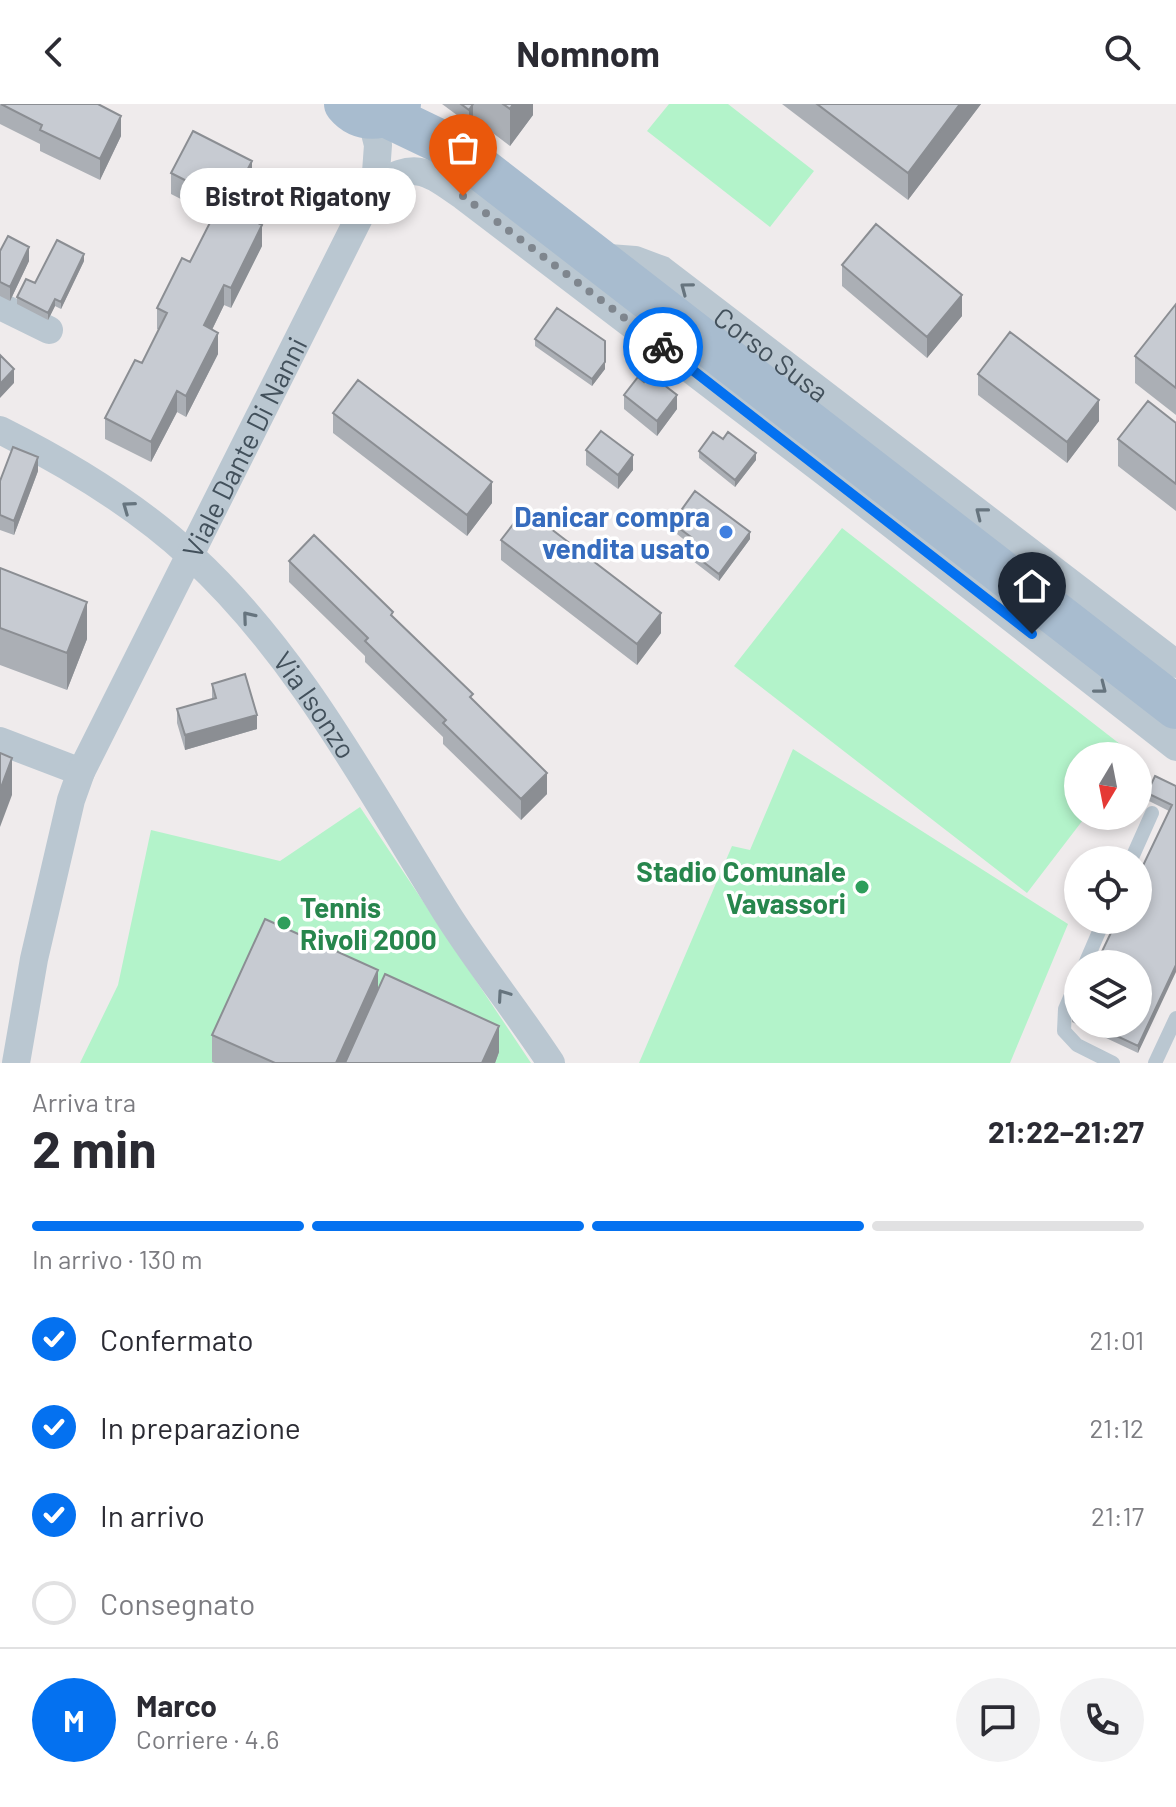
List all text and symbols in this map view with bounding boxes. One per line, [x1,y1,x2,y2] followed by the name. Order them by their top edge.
[32,30,76,74] icon: back
[1100,30,1144,74] icon: search
[516,31,660,74] text: Nomnom
[429,114,497,196] pin
[441,126,485,170] icon: bag
[179,168,415,224] callout: Bistrot Rigatony
[205,180,391,211] text: Bistrot Rigatony
[680,283,694,297] one-way arrow
[707,299,836,409] street label: Corso Susa
[623,307,703,387] courier
[641,325,685,369] icon: bike
[174,331,314,563] street label: Viale Dante Di Nanni
[514,499,710,565] place label: Danicar compra vendita usato
[122,502,137,517] one-way arrow
[975,509,990,523] one-way arrow
[717,523,735,541] marker: Danicar compra vendita usato
[998,552,1066,634] pin
[1010,564,1054,608] icon: home
[243,612,258,626] one-way arrow
[267,645,364,765] street label: Via Isonzo
[1092,678,1106,693] one-way arrow
[1064,742,1152,830] north arrow
[1064,742,1152,1038] map controls
[1064,846,1152,934] button: locate
[636,854,846,920] place label: Stadio Comunale Vavassori
[853,878,871,896] marker: Stadio Comunale Vavassori
[300,890,437,956] place label: Tennis Rivoli 2000
[275,914,293,932] marker: Tennis Rivoli 2000
[1064,950,1152,1038] button: layers
[498,989,512,1004] one-way arrow
[32,1086,136,1117] text: Arriva tra
[988,1113,1144,1149] text: 21:22–21:27
[32,1116,157,1178] text: 2 min
[32,1243,203,1274] text: In arrivo · 130 m
[32,1317,76,1361] icon: check
[100,1321,254,1357] text: Confermato
[1089,1324,1144,1355] text: 21:01
[32,1405,76,1449] icon: check
[100,1409,301,1445] text: In preparazione
[1089,1412,1144,1443] text: 21:12
[32,1493,76,1537] icon: check
[100,1497,205,1533] text: In arrivo
[1091,1500,1144,1531] text: 21:17
[100,1585,255,1621] text: Consegnato
[956,1678,1040,1762] button: chat
[1060,1678,1144,1762] button: phone
[136,1687,217,1723] text: Marco
[63,1702,85,1738] text: M
[136,1723,279,1754] text: Corriere · 4.6

